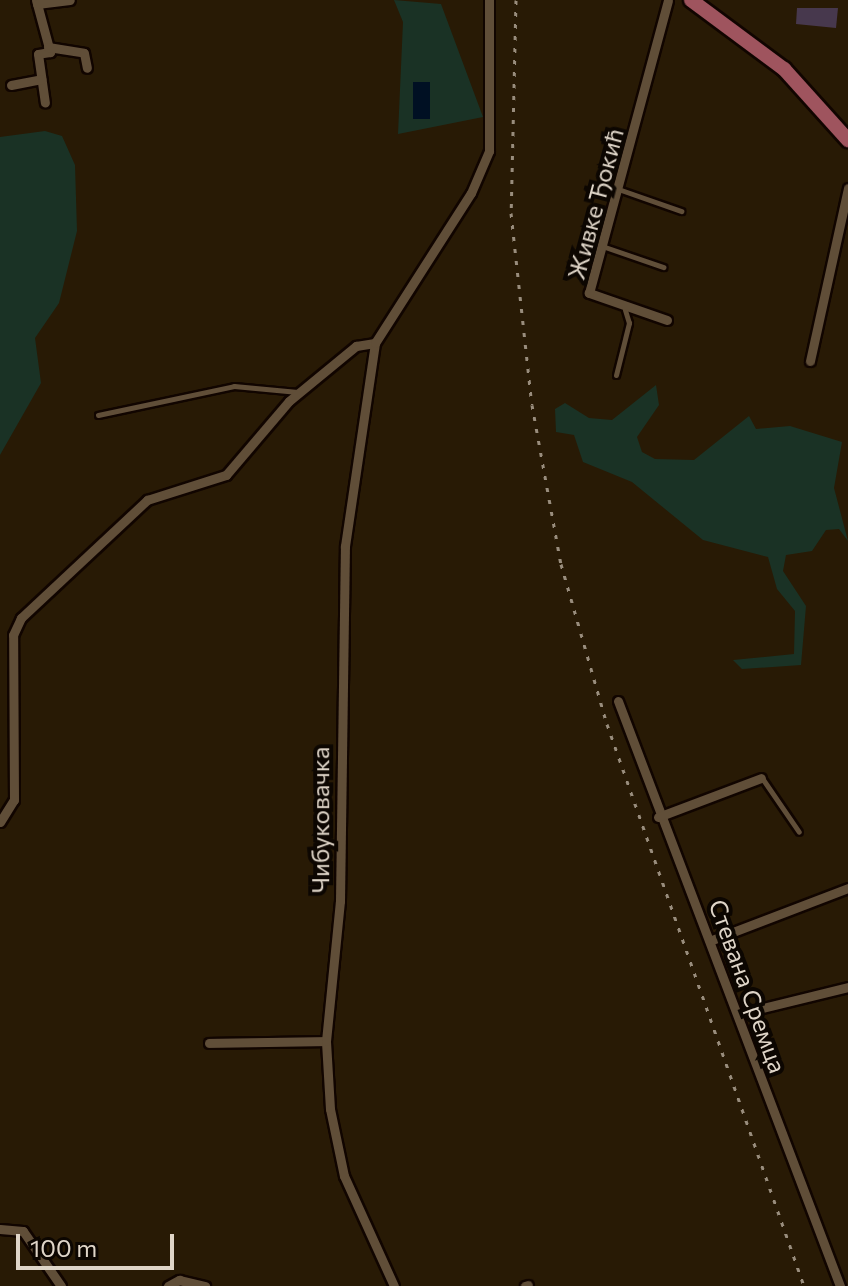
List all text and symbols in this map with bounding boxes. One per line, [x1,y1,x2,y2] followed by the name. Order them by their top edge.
[561,125,629,283] street label: Живке Ђокић
[306,747,334,893] street label: Чибуковачка
[703,895,793,1077] street label: Стевана Сремца
[20,1218,178,1268] scale bar
[30,1233,97,1262] text: 100 m

